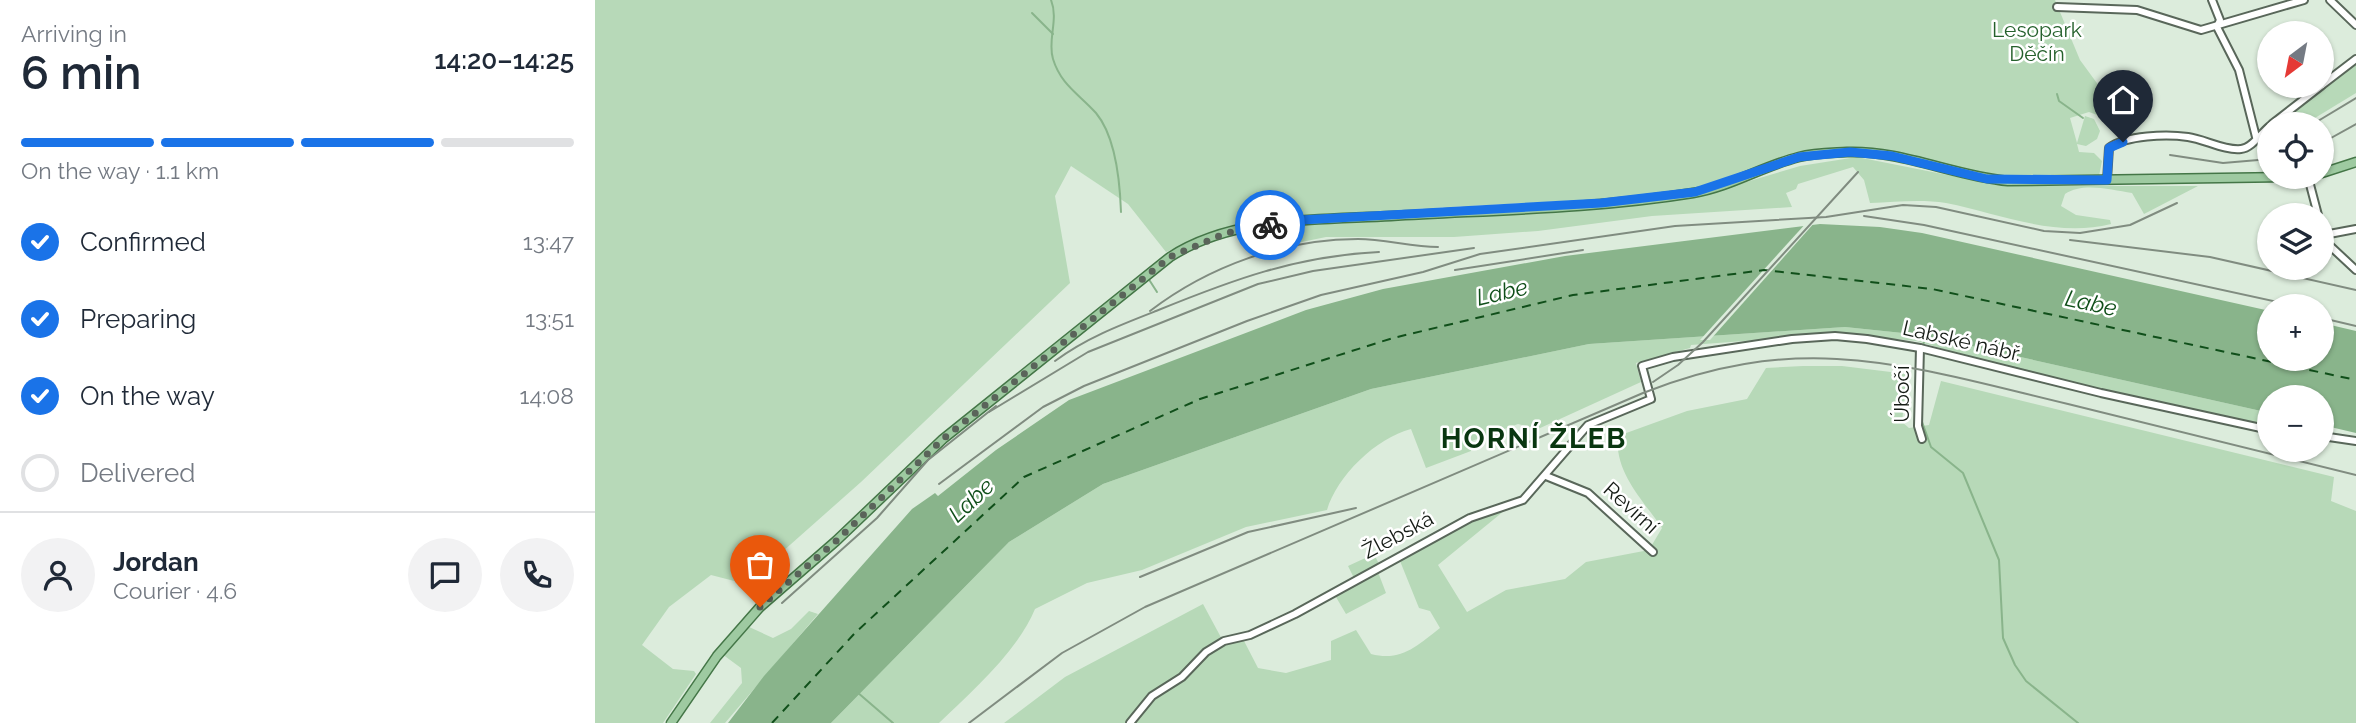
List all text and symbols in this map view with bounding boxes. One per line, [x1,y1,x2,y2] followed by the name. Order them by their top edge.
[1992,17,2082,66] park label: Lesopark Děčín
[21,20,127,47] text: Arriving in
[2257,21,2335,98] north arrow
[2257,21,2334,462] map controls
[434,45,574,75] text: 14:20–14:25
[21,46,142,100] text: 6 min
[2093,70,2153,142] pin
[2104,81,2142,119] icon: home
[2257,112,2334,189] button: locate
[21,157,219,184] text: On the way · 1.1 km
[1235,190,1305,260] courier
[2257,203,2334,280] button: layers
[1251,206,1289,244] icon: bike
[21,223,59,261] icon: check
[80,227,206,257] text: Confirmed
[523,228,574,255] text: 13:47
[1474,273,1530,311] water label: Labe
[2063,284,2119,321] water label: Labe
[2257,294,2334,371] button: +
[21,300,59,338] icon: check
[80,304,196,334] text: Preparing
[525,305,574,332] text: 13:51
[1900,315,2024,366] street label: Labské nábř.
[1889,365,1914,423] street label: Úbočí
[21,377,59,415] icon: check
[80,381,215,411] text: On the way
[520,382,574,409] text: 14:08
[2257,385,2334,462] button: −
[1441,422,1627,455] district label: HORNÍ ŽLEB
[80,458,195,488] text: Delivered
[942,472,999,527] water label: Labe
[1599,476,1664,539] street label: Revírní
[1358,505,1438,564] street label: Žlebská
[730,535,790,607] pin
[21,538,95,612] button: person
[408,538,482,612] button: chat
[500,538,574,612] button: phone
[741,546,779,584] icon: bag
[113,547,199,577] text: Jordan
[113,577,237,604] text: Courier · 4.6

